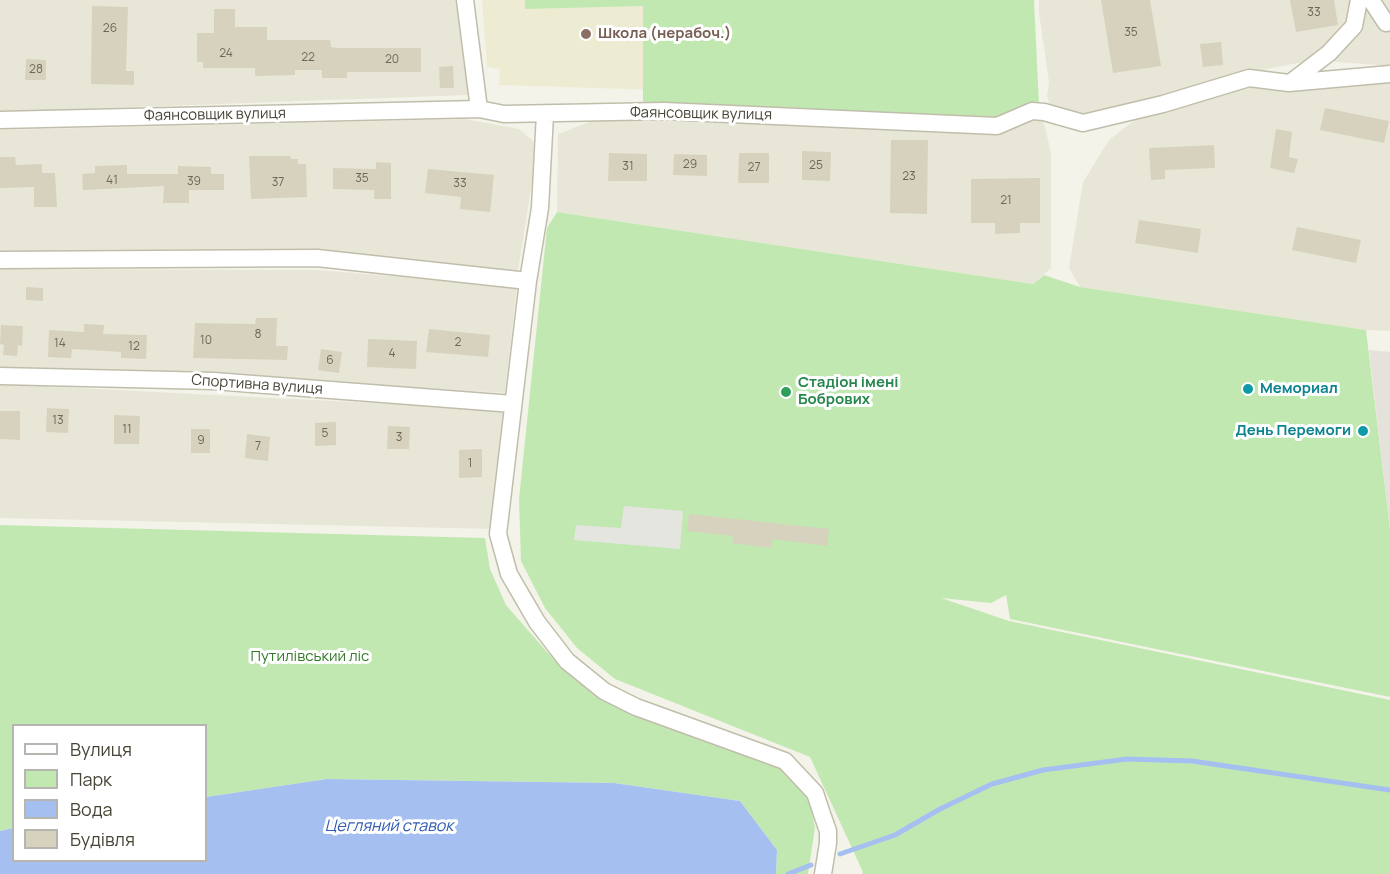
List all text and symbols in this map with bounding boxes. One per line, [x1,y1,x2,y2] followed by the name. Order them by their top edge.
[1307,6,1321,20] house number: 33
[103,22,117,36] house number: 26
[598,25,731,43] place label: Школа (нерабоч.)
[1124,26,1138,40] house number: 35
[579,27,593,41] marker: Школа (нерабоч.)
[219,47,233,61] house number: 24
[301,51,315,65] house number: 22
[385,53,399,67] house number: 20
[29,63,43,77] house number: 28
[630,104,772,124] street label: Фаянсовщик вулиця
[144,105,286,125] street label: Фаянсовщик вулиця
[683,158,697,172] house number: 29
[809,159,823,173] house number: 25
[622,160,634,174] house number: 31
[748,161,760,175] house number: 27
[902,170,916,184] house number: 23
[355,172,369,186] house number: 35
[106,174,118,188] house number: 41
[187,175,201,189] house number: 39
[272,176,284,190] house number: 37
[453,177,467,191] house number: 33
[1000,194,1012,208] house number: 21
[255,328,261,342] house number: 8
[200,334,212,348] house number: 10
[455,336,461,350] house number: 2
[54,337,66,351] house number: 14
[128,340,140,354] house number: 12
[388,347,396,361] house number: 4
[326,354,334,368] house number: 6
[191,371,323,399] street label: Спортивна вулиця
[798,374,898,409] place label: Стадіон імені Бобрових
[1260,380,1338,398] place label: Мемориал
[1241,382,1255,396] marker: Мемориал
[779,385,793,399] marker: Стадіон імені Бобрових
[52,414,64,428] house number: 13
[1235,422,1351,440] place label: День Перемоги
[122,423,132,437] house number: 11
[1356,424,1370,438] marker: День Перемоги
[322,427,328,441] house number: 5
[396,431,402,445] house number: 3
[197,434,205,448] house number: 9
[255,440,261,454] house number: 7
[468,457,472,471] house number: 1
[251,648,369,666] park label: Путилівський ліс
[12,724,207,862] legend
[70,737,132,761] text: Вулиця
[70,767,112,791] text: Парк
[70,797,112,821] text: Вода
[325,817,453,837] water label: Цегляний ставок
[70,827,135,851] text: Будівля

